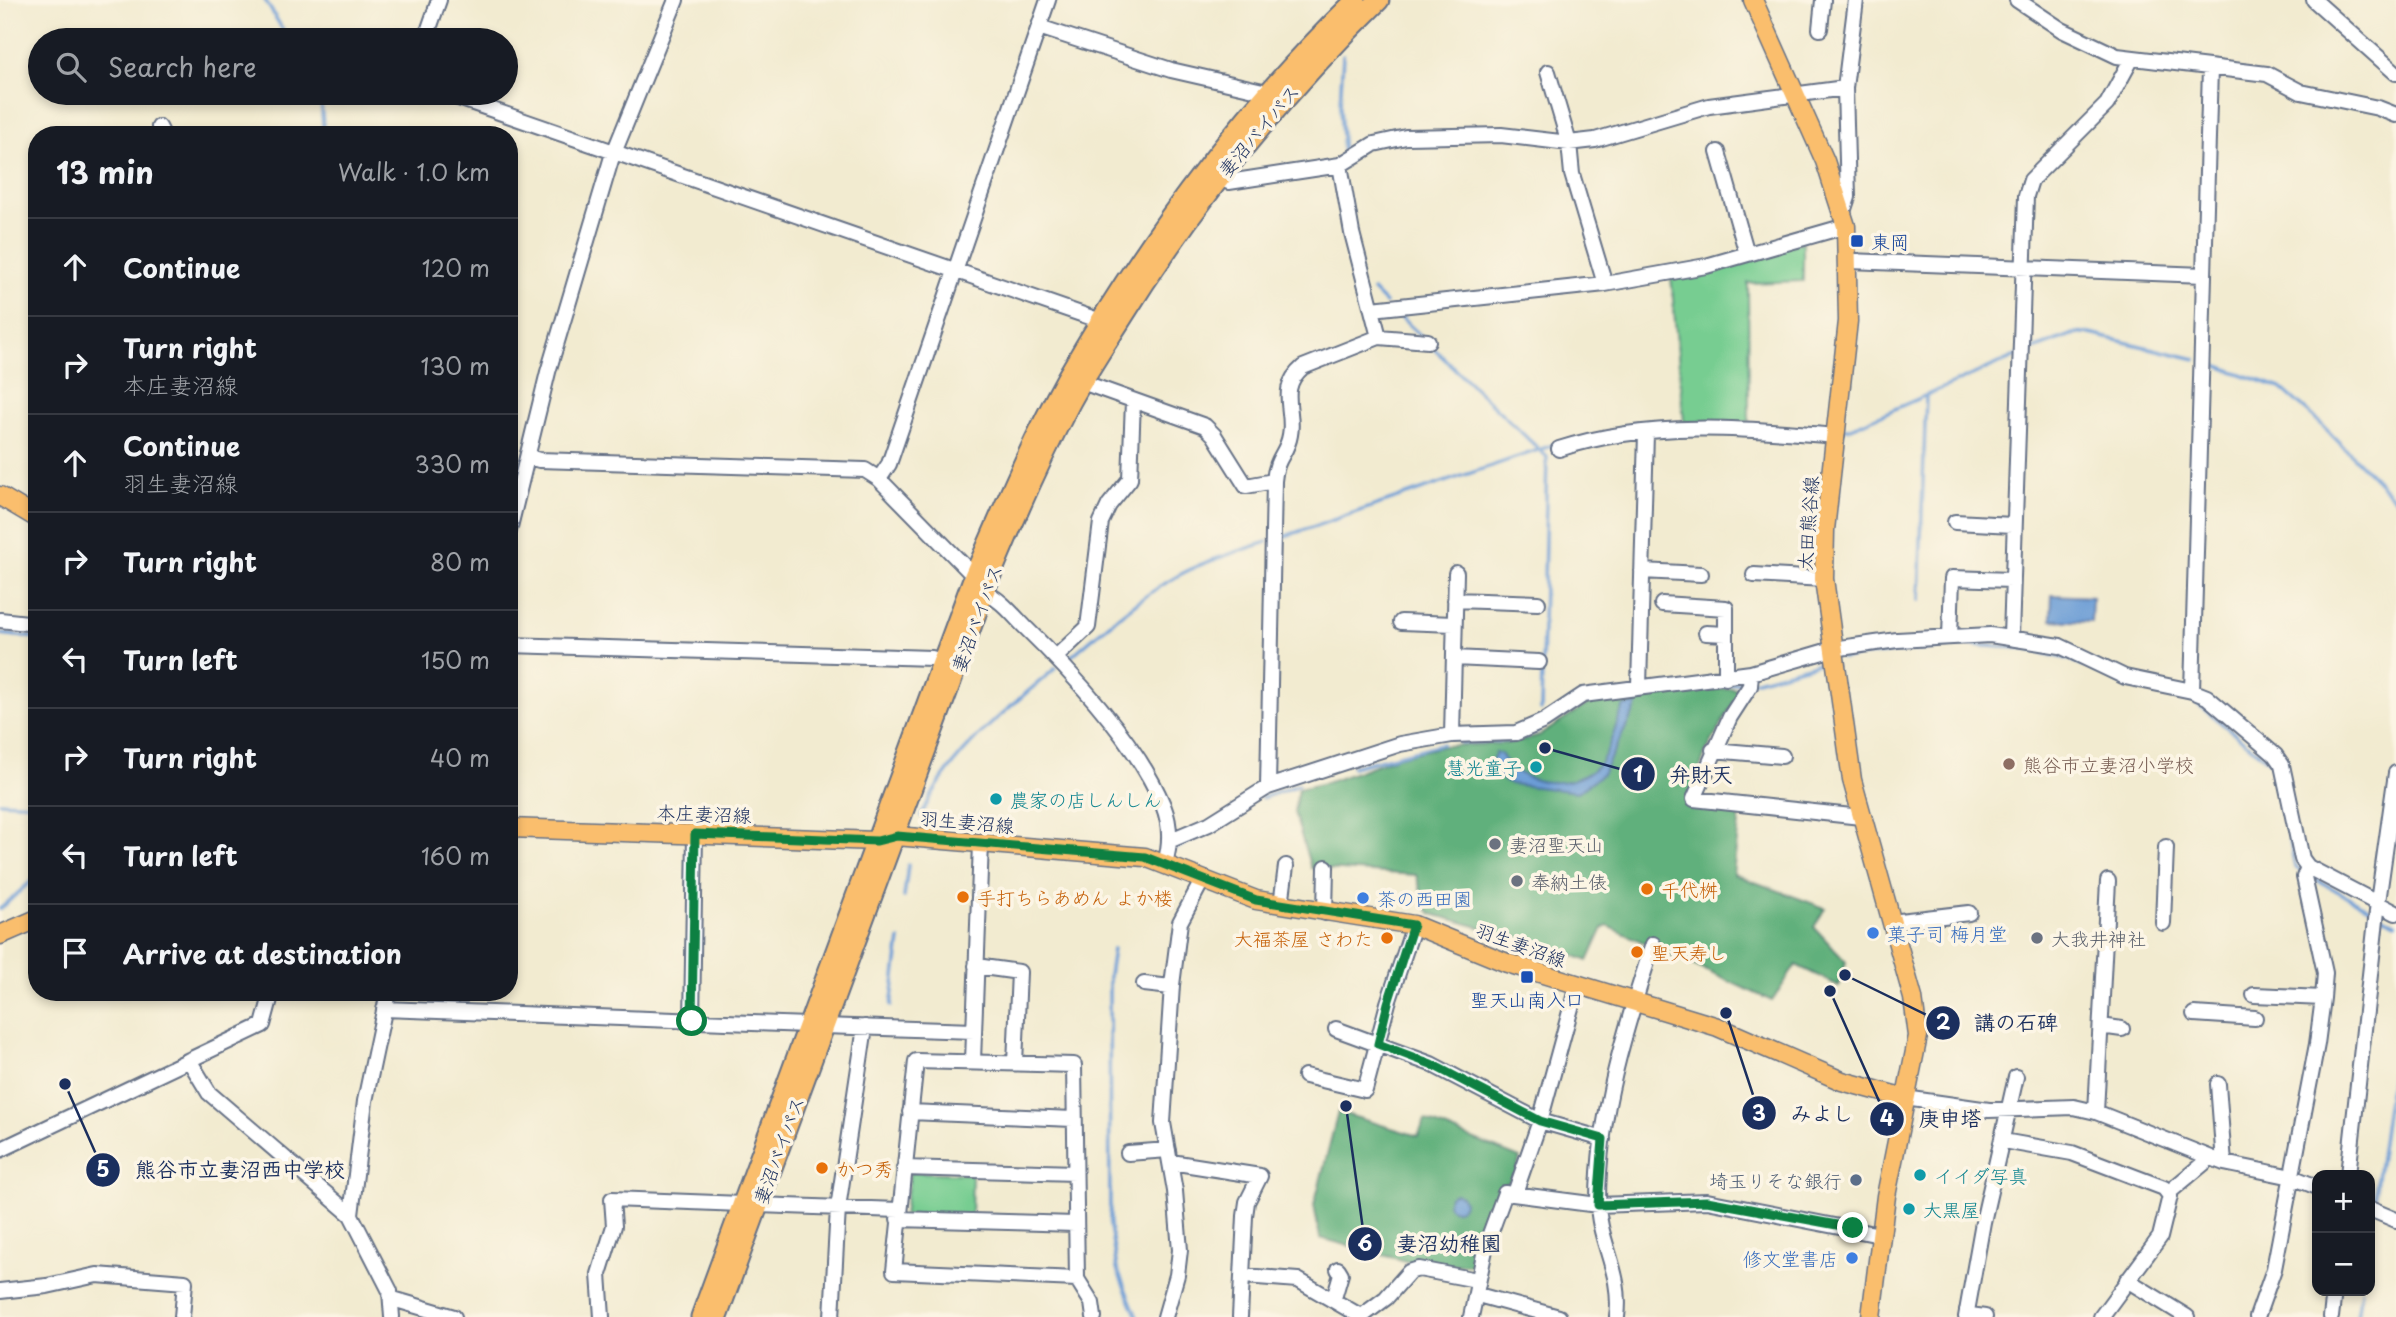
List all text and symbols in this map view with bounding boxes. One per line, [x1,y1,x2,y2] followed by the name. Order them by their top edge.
[28,28,518,105] search box
[108,47,257,86] text: Search here
[52,48,90,86] icon: search
[1211,77,1305,183] street label: 妻沼バイパス
[56,149,154,194] text: 13 min
[338,154,490,189] text: Walk · 1.0 km
[1871,227,1909,255] place label: 東岡
[1849,233,1865,249] marker: 東岡
[56,248,94,286] icon: ahead
[123,248,240,287] text: Continue
[422,250,490,285] text: 120 m
[123,328,257,367] text: Turn right
[56,346,94,384] icon: right
[420,348,490,383] text: 130 m
[123,367,238,402] text: 本庄妻沼線
[123,426,240,465] text: Continue
[56,444,94,482] icon: ahead
[414,446,490,481] text: 330 m
[123,465,238,500] text: 羽生妻沼線
[1790,475,1824,571] street label: 太田熊谷線
[56,542,94,580] icon: right
[123,542,257,581] text: Turn right
[430,544,490,579] text: 80 m
[943,560,1009,676] street label: 妻沼バイパス
[56,640,94,678] icon: left
[123,640,238,679] text: Turn left
[421,642,490,677] text: 150 m
[56,738,94,776] icon: right
[123,738,257,777] text: Turn right
[430,740,490,775] text: 40 m
[2023,750,2194,778] place label: 熊谷市立妻沼小学校
[1446,753,1522,781] place label: 慧光童子
[1620,753,1746,795] callout: 弁財天
[2001,756,2017,772] marker: 熊谷市立妻沼小学校
[1633,757,1643,789] text: 1
[1670,757,1733,789] text: 弁財天
[1528,759,1544,775] marker: 慧光童子
[1010,785,1162,813] place label: 農家の店しんしん
[988,791,1004,807] marker: 農家の店しんしん
[656,797,752,829] street label: 本庄妻沼線
[918,803,1016,839] street label: 羽生妻沼線
[1509,830,1604,858] place label: 妻沼聖天山
[56,836,94,874] icon: left
[123,836,238,875] text: Turn left
[1487,836,1503,852] marker: 妻沼聖天山
[421,838,490,873] text: 160 m
[1531,867,1607,895] place label: 奉納土俵
[1509,873,1525,889] marker: 奉納土俵
[1661,875,1718,903] place label: 千代桝
[1639,881,1655,897] marker: 千代桝
[977,883,1173,911] place label: 手打ちらあめん よか楼
[1377,884,1472,912] place label: 茶の西田園
[955,889,971,905] marker: 手打ちらあめん よか楼
[1355,890,1371,906] marker: 茶の西田園
[1472,915,1570,973] street label: 羽生妻沼線
[1887,919,2007,947] place label: 菓子司 梅月堂
[1234,924,1373,952] place label: 大福茶屋 さわた
[2051,924,2146,952] place label: 大我井神社
[1865,925,1881,941] marker: 菓子司 梅月堂
[1379,930,1395,946] marker: 大福茶屋 さわた
[2029,930,2045,946] marker: 大我井神社
[56,934,94,972] icon: arrive
[123,934,402,973] text: Arrive at destination
[1651,938,1727,966] place label: 聖天寿し
[1629,944,1645,960] marker: 聖天寿し
[1519,969,1535,985] marker: 聖天山南入口
[1470,985,1584,1013] place label: 聖天山南入口
[1925,1002,2072,1044] callout: 講の石碑
[676,1005,707,1036] route start
[1936,1005,1951,1037] text: 2
[1974,1005,2058,1037] text: 講の石碑
[745,1092,811,1208] street label: 妻沼バイパス
[1741,1092,1867,1134] callout: みよし
[1752,1096,1766,1128] text: 3
[1791,1096,1854,1128] text: みよし
[1869,1098,1995,1140] callout: 庚申塔
[1880,1101,1894,1133] text: 4
[1919,1101,1982,1133] text: 庚申塔
[86,1149,359,1191] callout: 熊谷市立妻沼西中学校
[96,1152,110,1184] text: 5
[135,1152,345,1184] text: 熊谷市立妻沼西中学校
[836,1154,893,1182] place label: かつ秀
[814,1160,830,1176] marker: かつ秀
[1934,1161,2028,1189] place label: イイダ写真
[1709,1166,1842,1194] place label: 埼玉りそな銀行
[1912,1167,1928,1183] marker: イイダ写真
[2312,1170,2375,1296] map controls
[2312,1170,2375,1233] button: +
[1848,1172,1864,1188] marker: 埼玉りそな銀行
[1923,1195,1980,1223] place label: 大黒屋
[1901,1201,1917,1217] marker: 大黒屋
[1837,1212,1868,1243] route end
[1347,1223,1515,1265] callout: 妻沼幼稚園
[1358,1226,1373,1258] text: 6
[1397,1226,1502,1258] text: 妻沼幼稚園
[2312,1233,2375,1296] button: −
[1743,1244,1838,1272] place label: 修文堂書店
[1844,1250,1860,1266] marker: 修文堂書店

